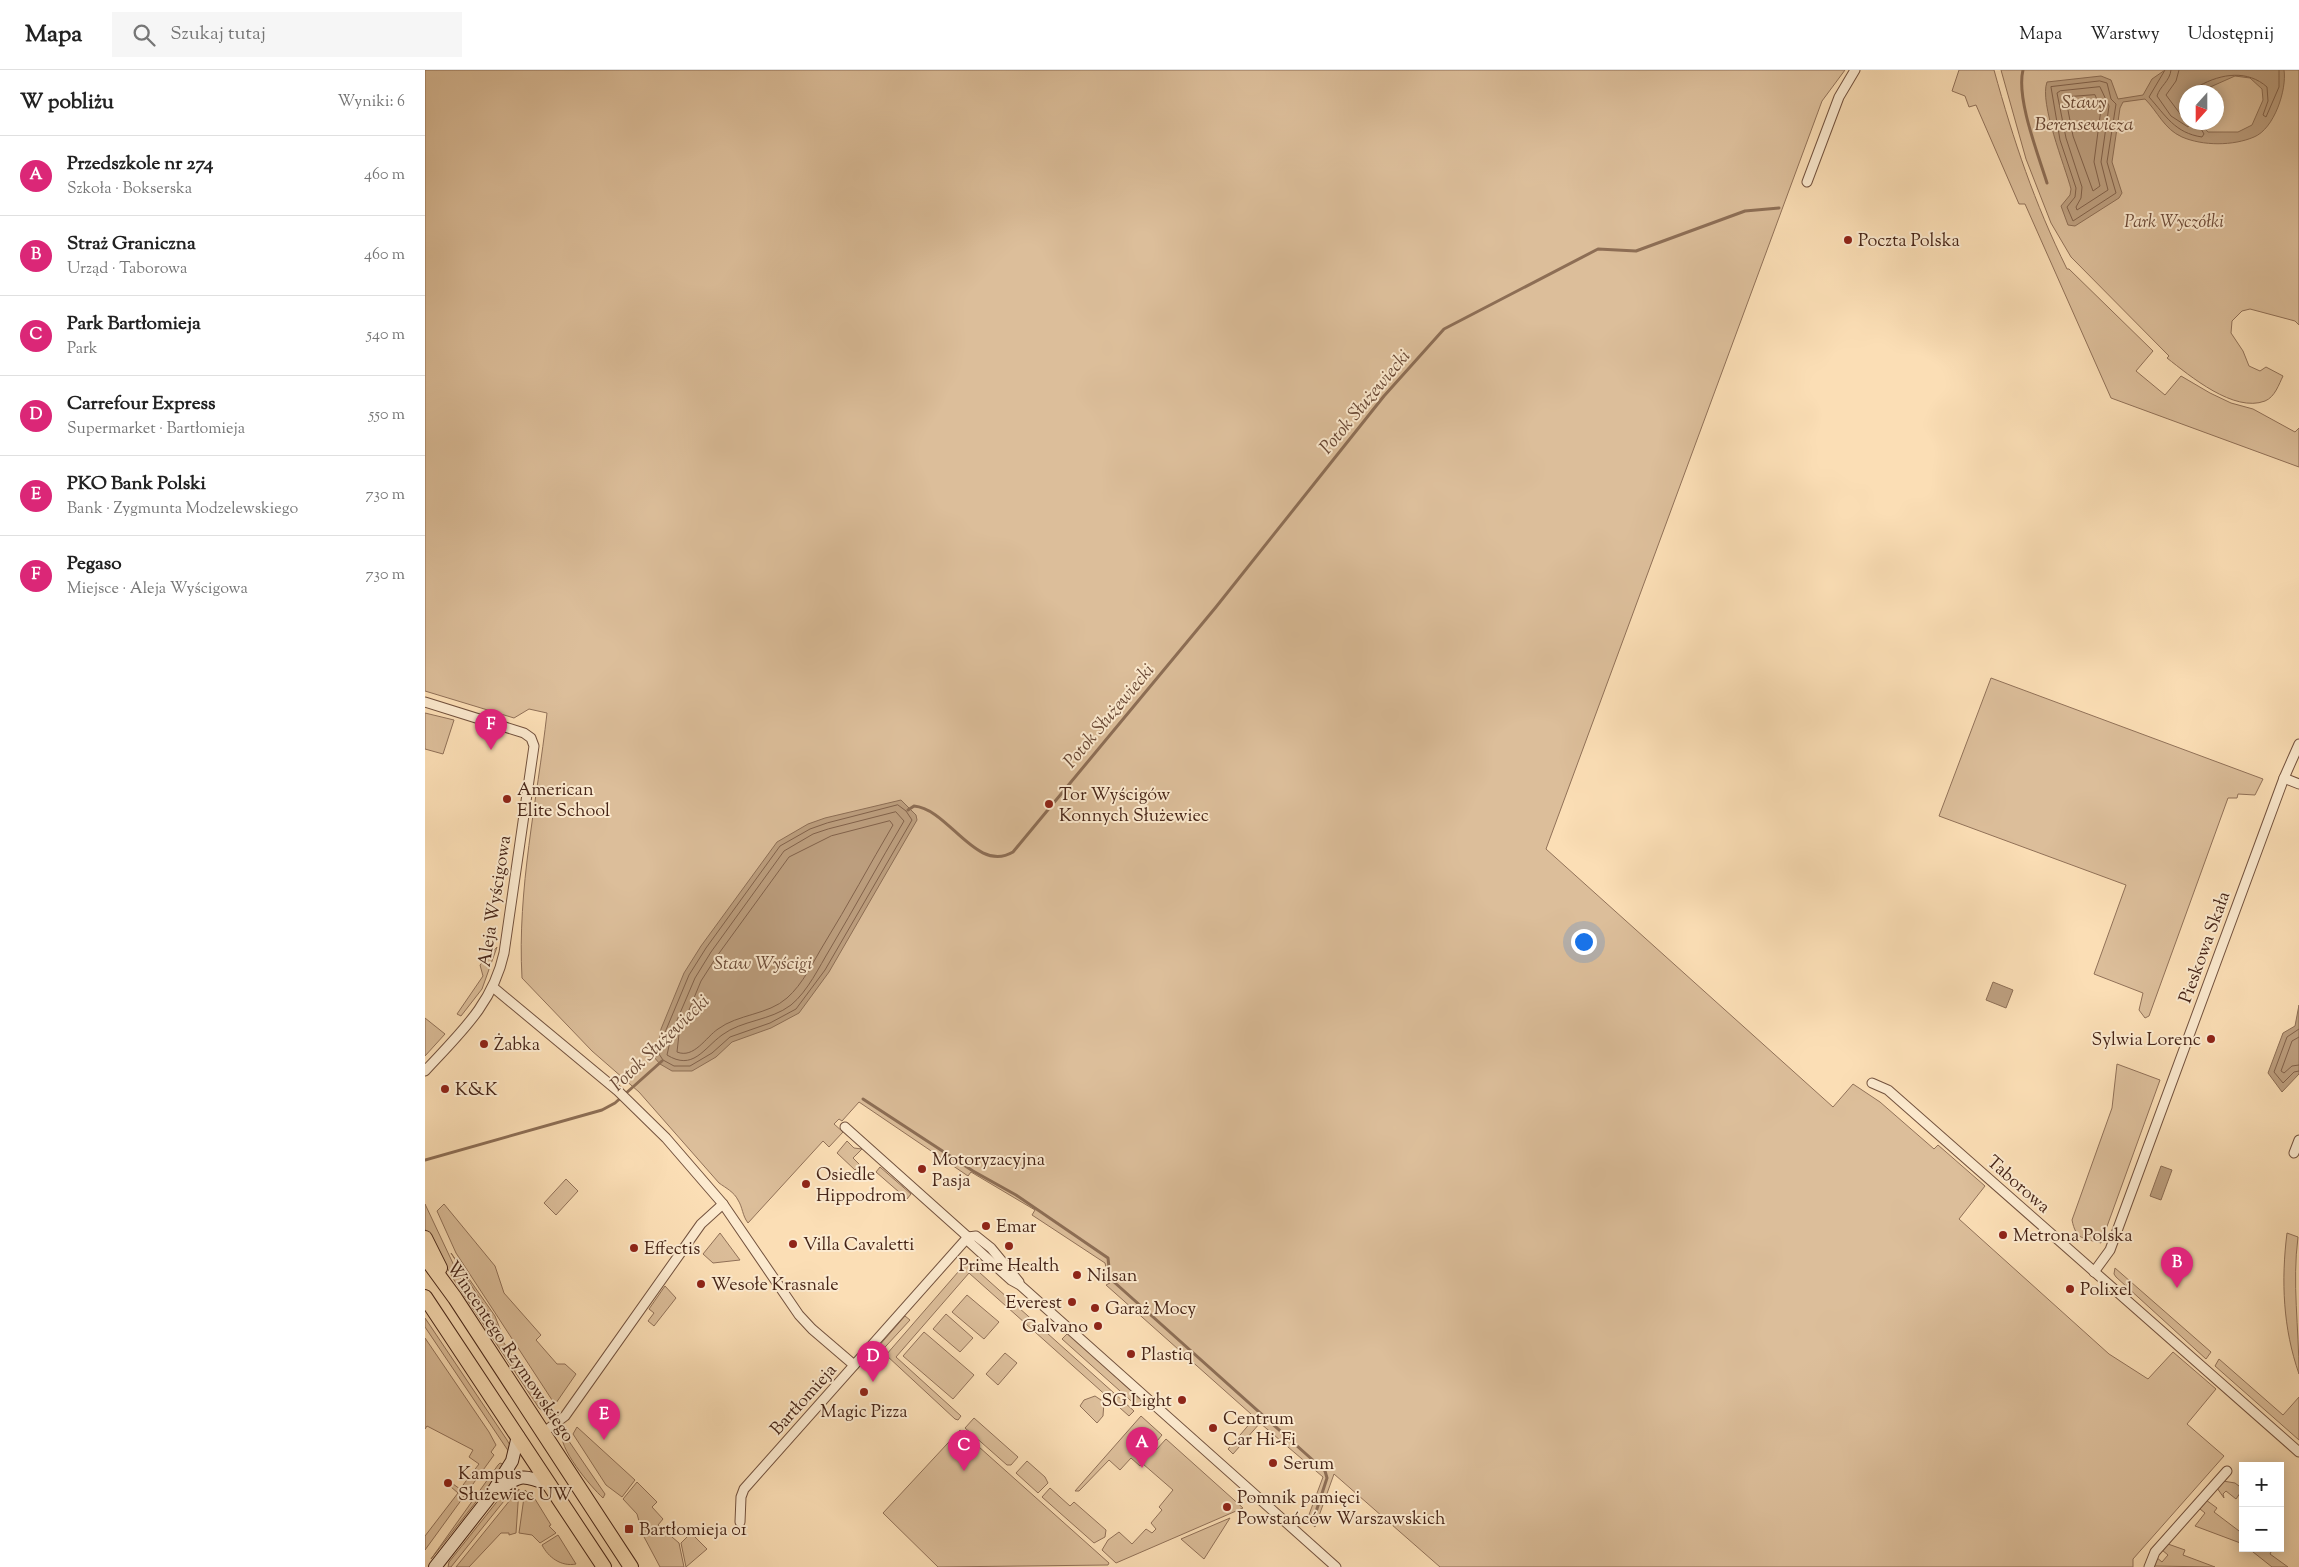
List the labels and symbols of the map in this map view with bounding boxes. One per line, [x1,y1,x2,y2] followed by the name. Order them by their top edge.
[2179,85,2224,130] north arrow
[2034,90,2134,139] water label: Stawy Berensewicza
[2124,210,2224,236] park label: Park Wyczółki
[1858,229,1960,255] place label: Poczta Polska
[1842,234,1854,246] marker: Poczta Polska
[1314,344,1418,461] water label: Potok Służewiecki
[1058,658,1162,775] water label: Potok Służewiecki
[475,709,507,750] pin: F
[517,778,610,825] place label: American Elite School
[1059,783,1209,830] place label: Tor Wyścigów Konnych Służewiec
[501,793,513,805] marker: American Elite School
[1043,798,1055,810] marker: Tor Wyścigów Konnych Służewiec
[473,834,519,969] street label: Aleja Wyścigowa
[2174,888,2238,1007] street label: Pieskowa Skała
[1571,929,1597,955] your location
[714,951,812,978] water label: Staw Wyścigi
[605,989,717,1098] water label: Potok Służewiecki
[2091,1028,2201,1054] place label: Sylwia Lorenc
[494,1033,540,1059] place label: Żabka
[2205,1033,2217,1045] marker: Sylwia Lorenc
[478,1038,490,1050] marker: Żabka
[455,1078,498,1104] place label: K&K
[439,1083,451,1095] marker: K&K
[932,1148,1045,1195] place label: Motoryzacyjna Pasja
[1980,1151,2055,1220] street label: Taborowa
[816,1163,906,1210] place label: Osiedle Hippodrom
[916,1163,928,1175] marker: Motoryzacyjna Pasja
[800,1178,812,1190] marker: Osiedle Hippodrom
[996,1215,1037,1241] place label: Emar
[980,1220,992,1232] marker: Emar
[2013,1224,2132,1250] place label: Metrona Polska
[1997,1229,2009,1241] marker: Metrona Polska
[803,1233,914,1259] place label: Villa Cavaletti
[644,1237,700,1263] place label: Effectis
[787,1238,799,1250] marker: Villa Cavaletti
[1003,1240,1015,1252] marker: Prime Health
[628,1242,640,1254] marker: Effectis
[2161,1247,2193,1288] pin: B
[958,1254,1060,1280] place label: Prime Health
[439,1256,580,1448] street label: Wincentego Rzymowskiego
[1087,1264,1138,1290] place label: Nilsan
[1071,1269,1083,1281] marker: Nilsan
[711,1273,839,1299] place label: Wesołe Krasnale
[695,1278,707,1290] marker: Wesołe Krasnale
[2080,1278,2132,1304] place label: Polixel
[2064,1283,2076,1295] marker: Polixel
[1005,1291,1062,1317] place label: Everest
[1066,1296,1078,1308] marker: Everest
[1105,1297,1196,1323] place label: Garaż Mocy
[1089,1302,1101,1314] marker: Garaż Mocy
[1022,1315,1088,1341] place label: Galvano
[1092,1320,1104,1332] marker: Galvano
[857,1341,889,1382] pin: D
[1141,1343,1193,1369] place label: Plastiq
[1125,1348,1137,1360] marker: Plastiq
[765,1359,844,1442] street label: Bartłomieja
[858,1386,870,1398] marker: Magic Pizza
[1102,1389,1172,1415] place label: SG Light
[1176,1394,1188,1406] marker: SG Light
[588,1399,620,1440] pin: E
[820,1400,908,1426] place label: Magic Pizza
[1223,1407,1296,1454] place label: Centrum Car Hi-Fi
[1207,1422,1219,1434] marker: Centrum Car Hi-Fi
[1126,1427,1158,1468] pin: A
[948,1430,980,1471] pin: C
[1283,1452,1334,1478] place label: Serum
[1267,1457,1279,1469] marker: Serum
[458,1462,573,1509] place label: Kampus Służewiec UW
[442,1477,454,1489] marker: Kampus Służewiec UW
[1237,1486,1446,1533] place label: Pomnik pamięci Powstańców Warszawskich
[1221,1501,1233,1513] marker: Pomnik pamięci Powstańców Warszawskich
[639,1518,747,1544] place label: Bartłomieja 01
[623,1523,635,1535] marker: Bartłomieja 01

